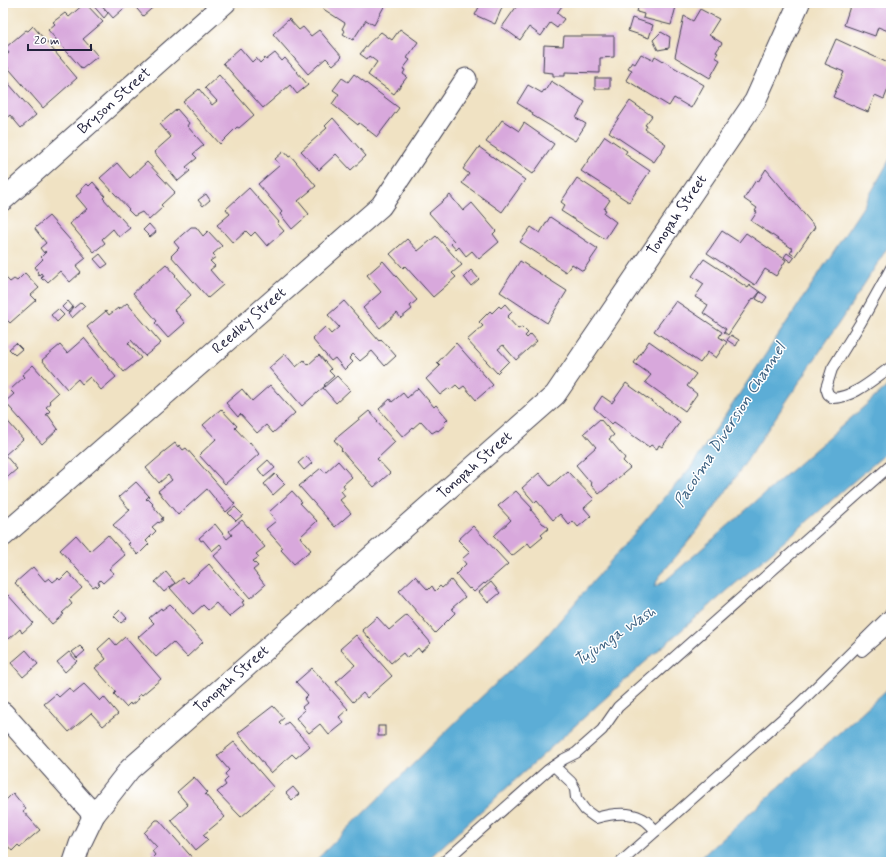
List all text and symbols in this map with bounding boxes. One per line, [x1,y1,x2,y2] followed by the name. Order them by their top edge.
[28,26,91,52] scale bar
[34,33,60,49] text: 20 m
[73,63,155,139] street label: Bryson Street
[643,171,712,260] street label: Tonopah Street
[208,283,291,359] street label: Reedley Street
[669,338,792,511] water label: Pacoima Diversion Channel
[433,427,517,504] street label: Tonopah Street
[570,601,660,671] water label: Tujunga Wash
[190,641,274,718] street label: Tonopah Street

